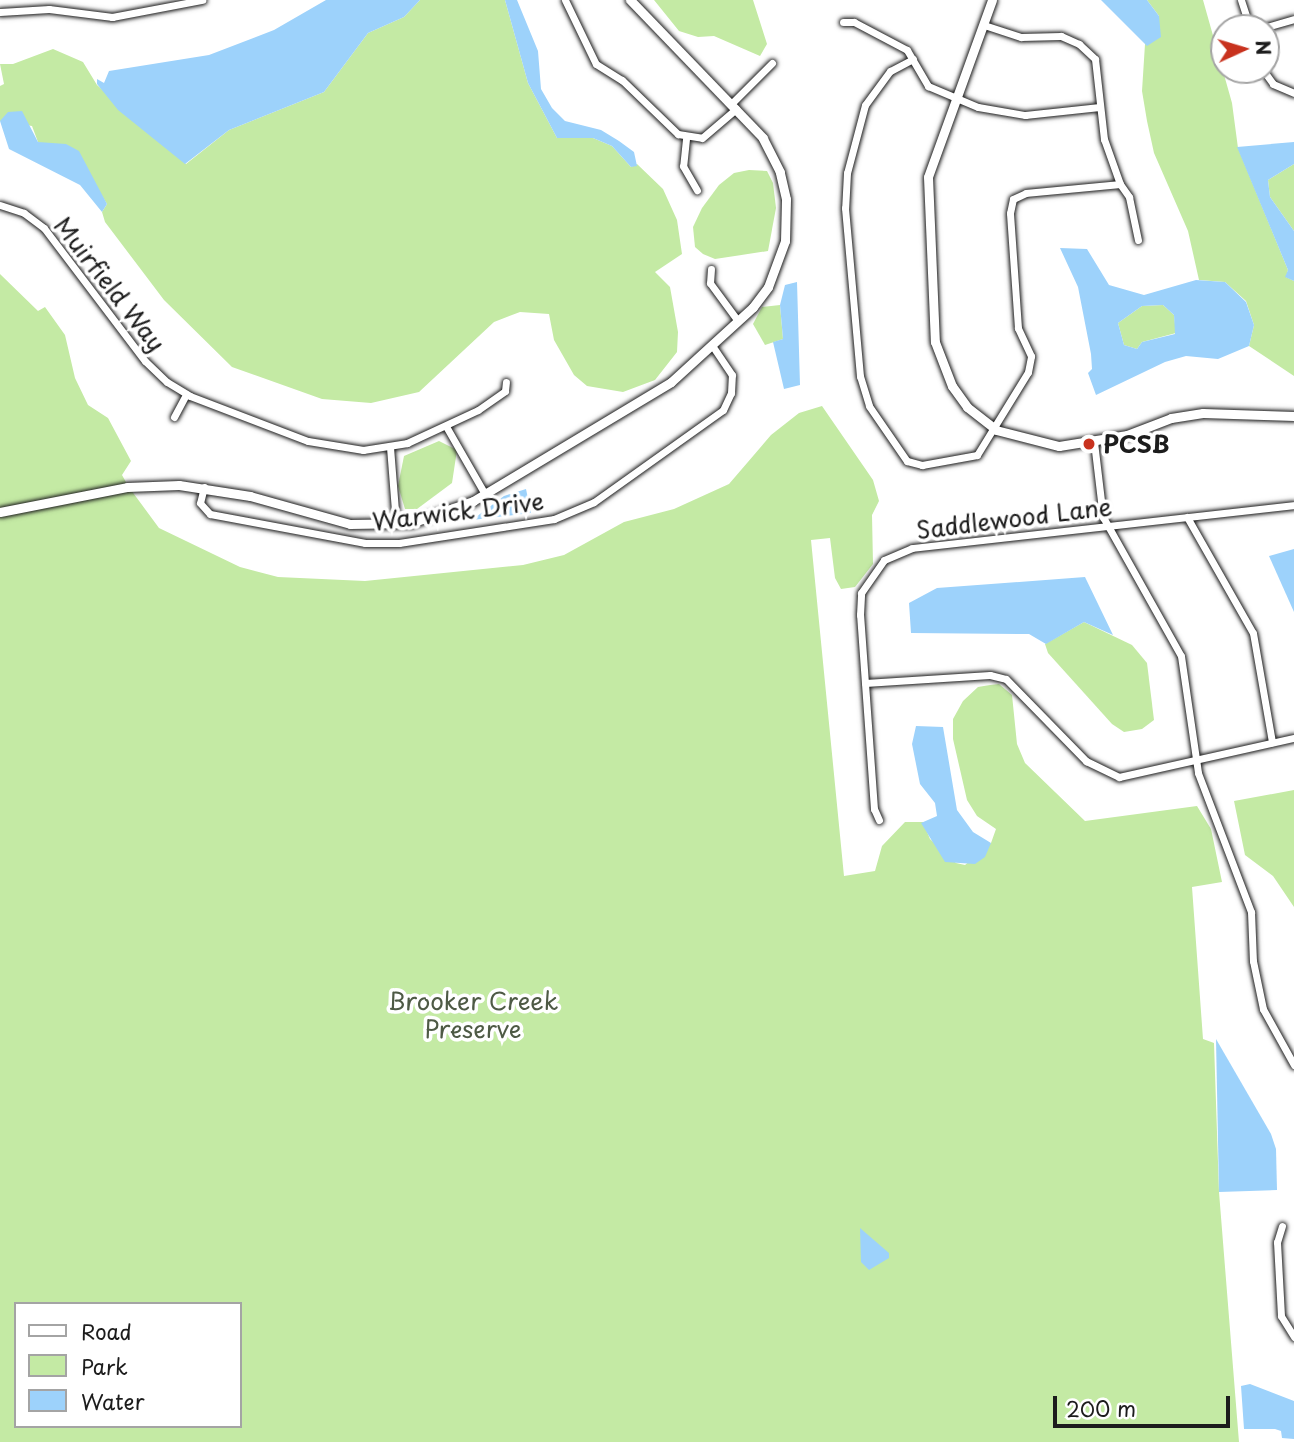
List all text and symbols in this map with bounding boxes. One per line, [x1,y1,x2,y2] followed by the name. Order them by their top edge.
[1210,14,1280,84] north arrow
[1249,39,1278,56] text: N
[49,211,171,357] street label: Muirfield Way
[1103,430,1170,458] place label: PCSB
[1081,436,1097,452] marker: PCSB
[371,486,545,536] street label: Warwick Drive
[914,492,1114,544] street label: Saddlewood Lane
[387,987,559,1043] park label: Brooker Creek Preserve
[14,1302,242,1428] legend
[81,1315,132,1347] text: Road
[81,1350,128,1382] text: Park
[1056,1382,1233,1426] scale bar
[81,1385,144,1417] text: Water
[1066,1392,1136,1424] text: 200 m

